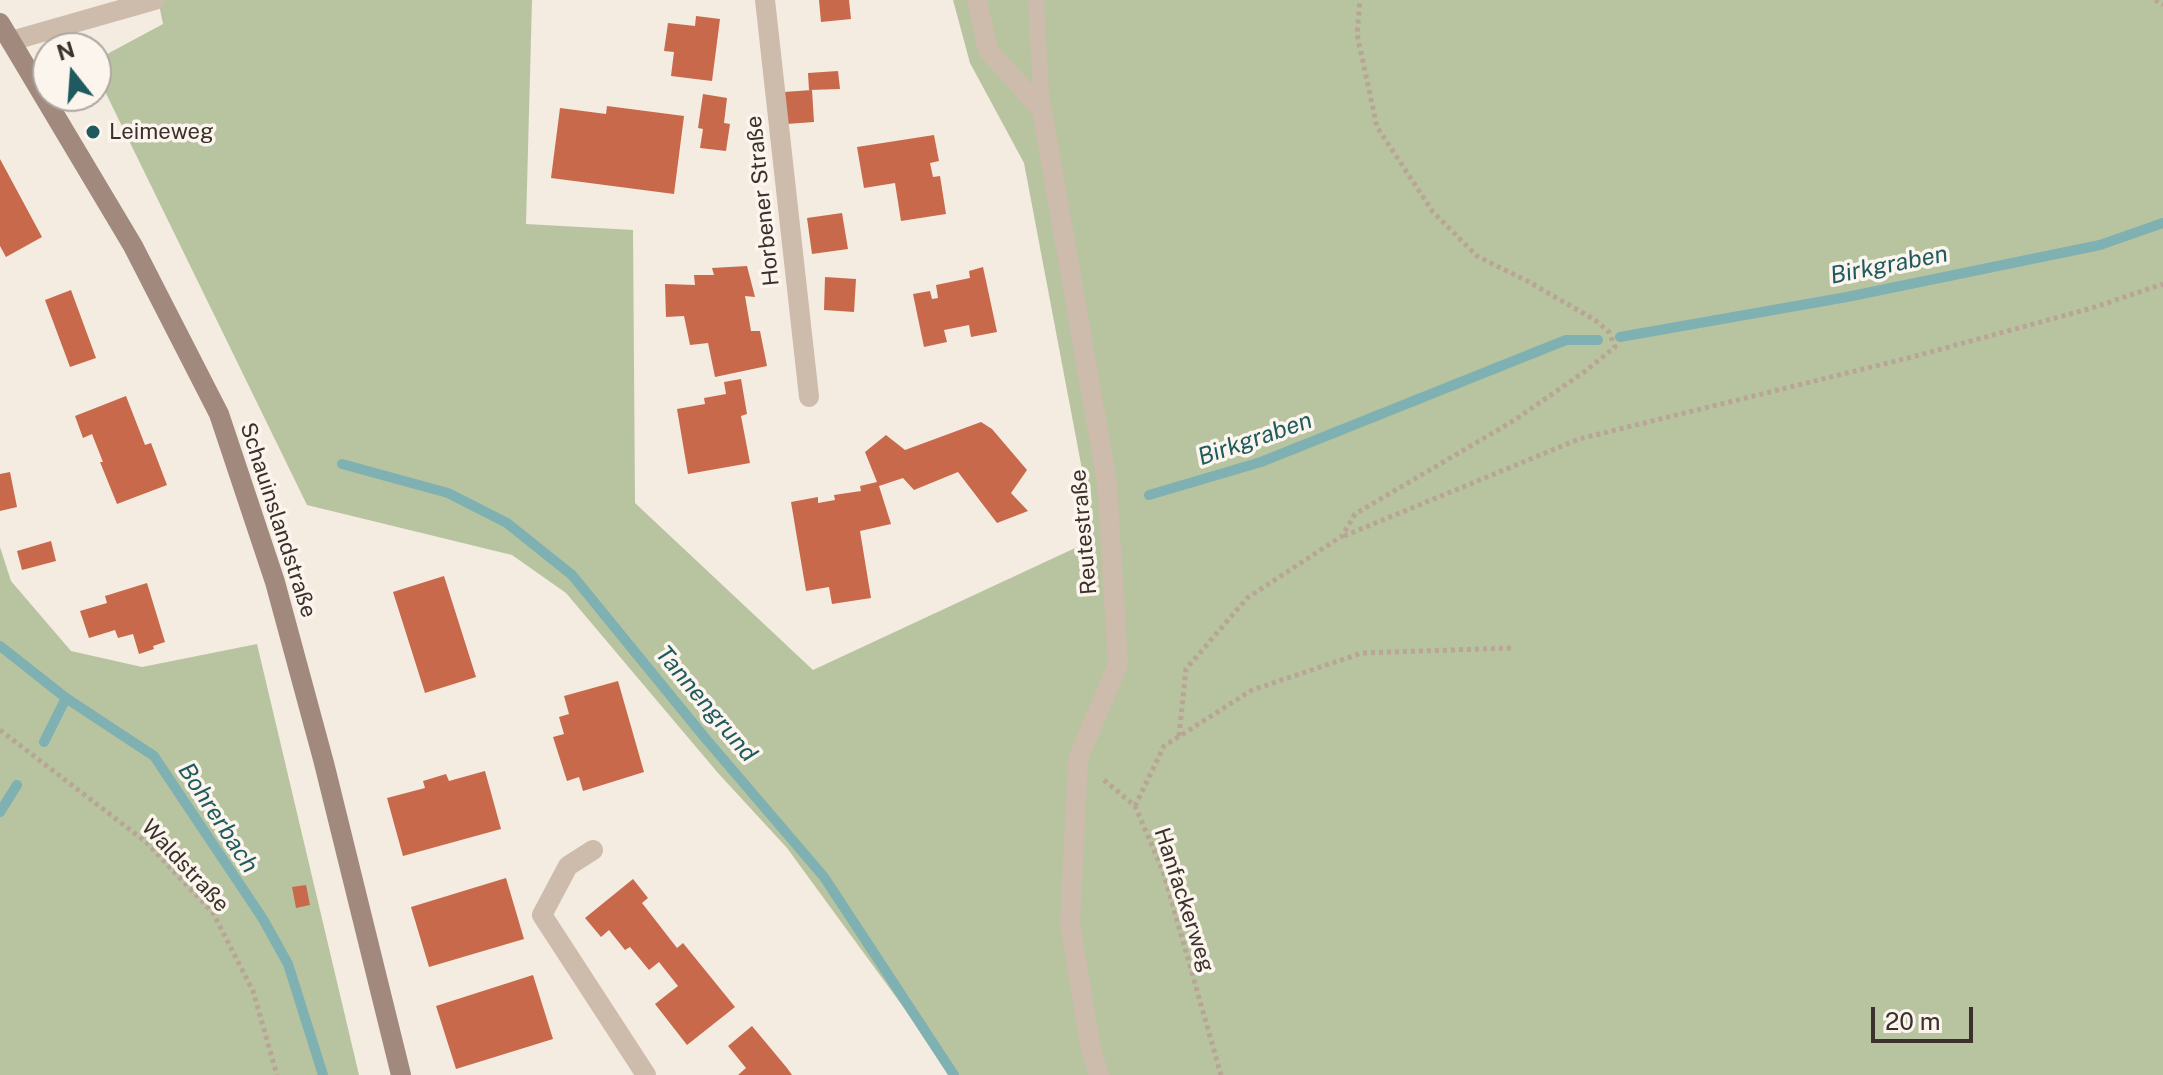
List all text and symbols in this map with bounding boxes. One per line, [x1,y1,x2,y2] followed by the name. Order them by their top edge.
[32,32,112,112] north arrow
[54,36,78,66] text: N
[741,115,785,287] street label: Horbener Straße
[109,119,214,145] place label: Leimeweg
[84,123,102,141] marker: Leimeweg
[1828,240,1950,290] water label: Birkgraben
[1194,406,1316,472] water label: Birkgraben
[234,419,322,621] street label: Schauinslandstraße
[1065,468,1103,596] street label: Reutestraße
[649,640,763,768] water label: Tannengrund
[172,758,264,878] water label: Bohrerbach
[136,814,234,918] street label: Waldstraße
[1148,824,1220,976] street label: Hanfackerweg
[1875,991,1977,1041] scale bar
[1885,1007,1941,1035] text: 20 m

